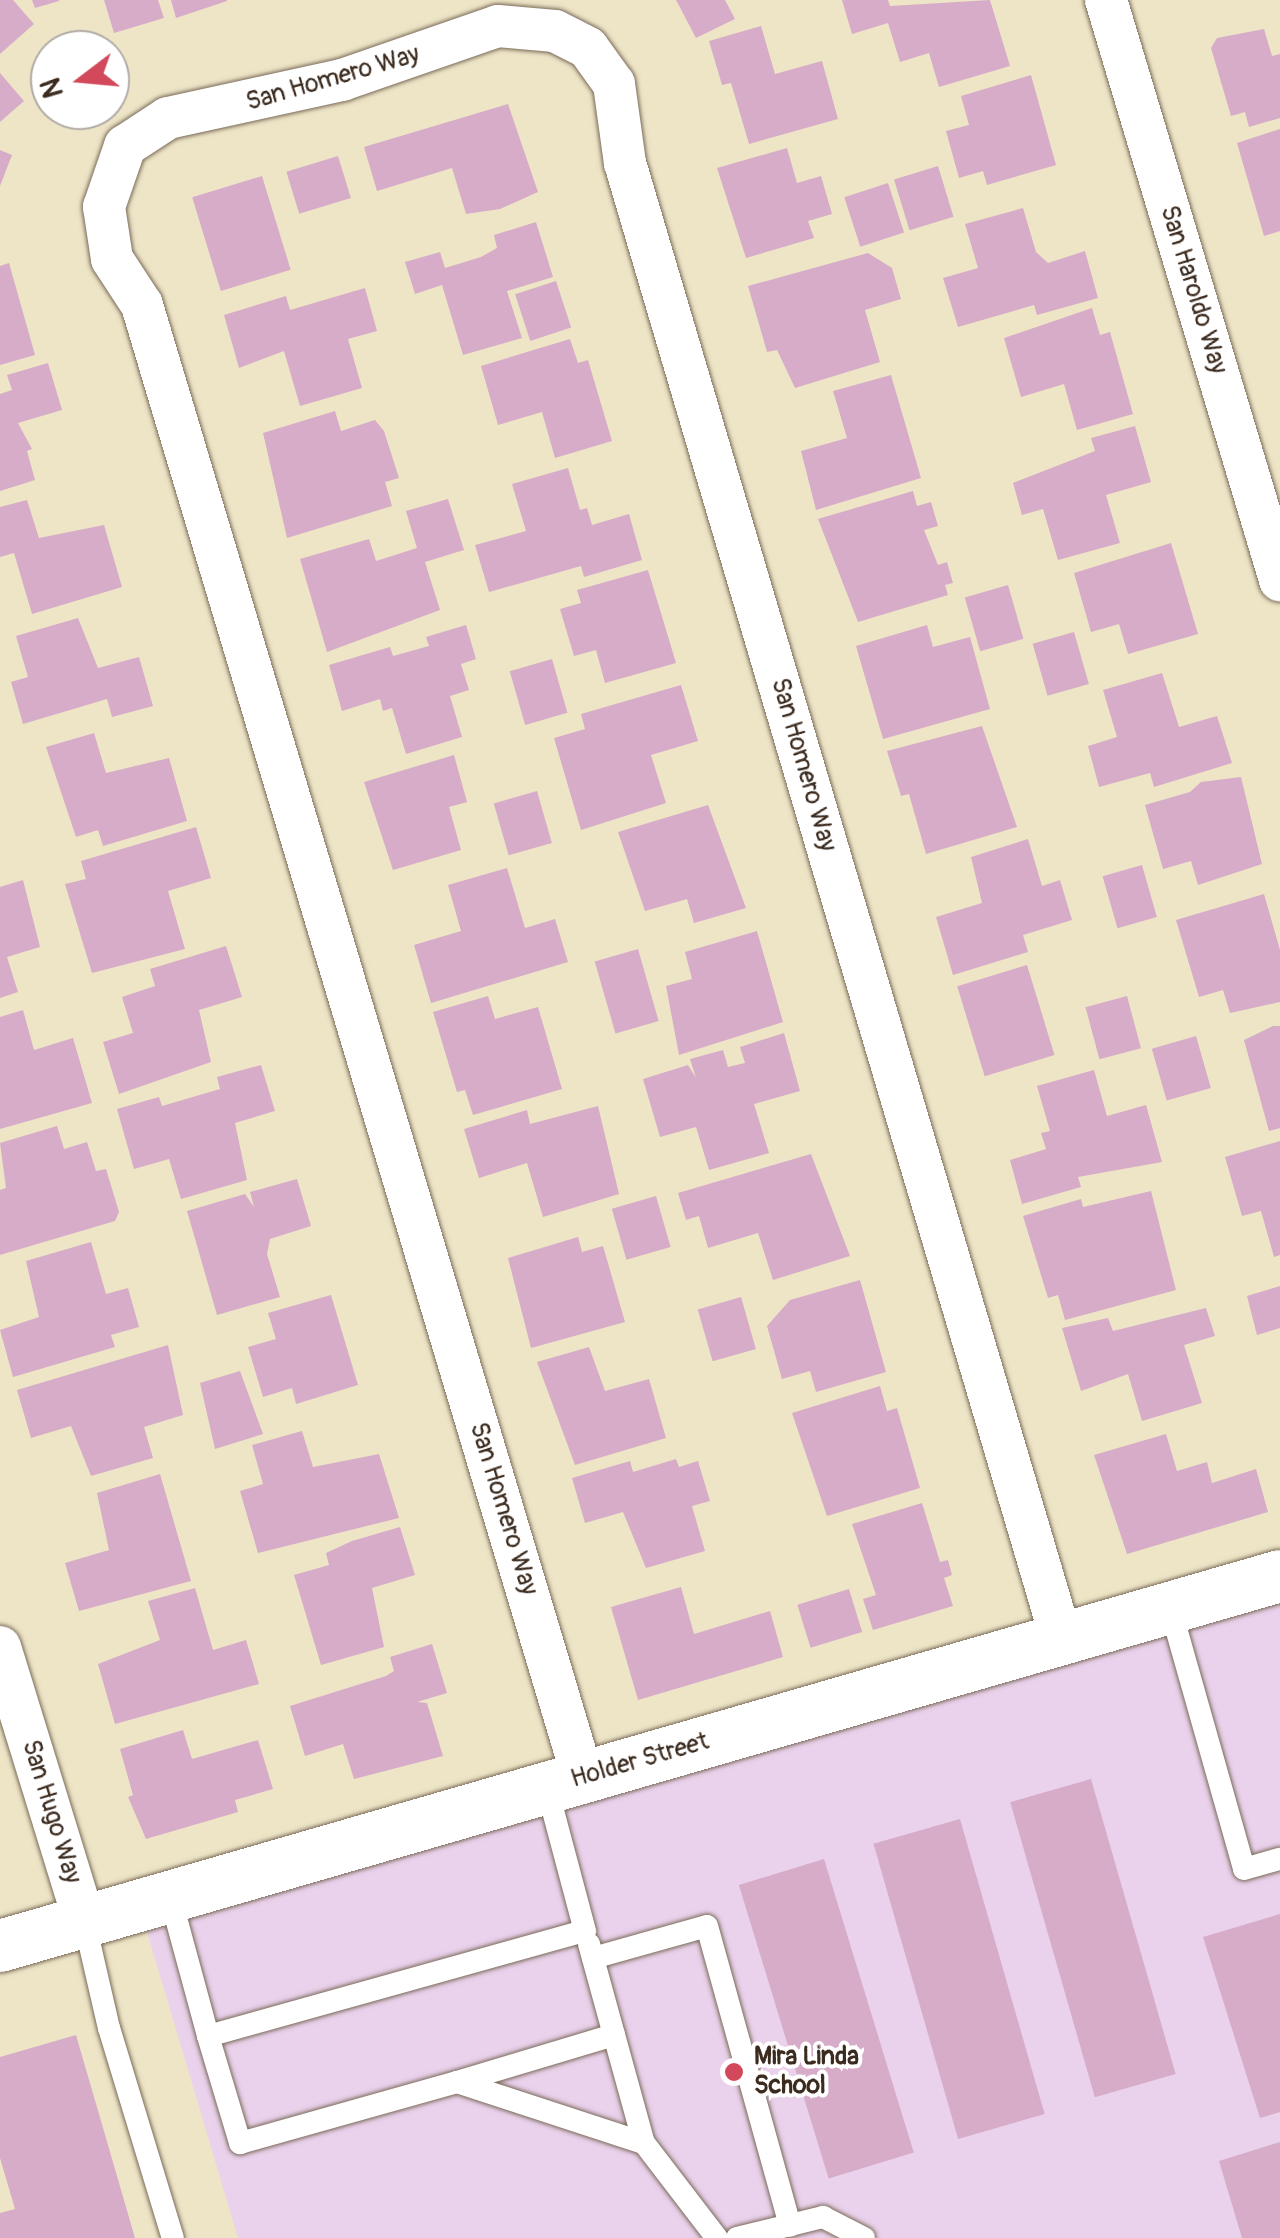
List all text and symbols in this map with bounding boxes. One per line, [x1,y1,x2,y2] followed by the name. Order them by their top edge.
[30,30,130,130] north arrow
[243,40,423,118] street label: San Homero Way
[33,74,72,102] text: N
[1153,202,1233,378] street label: San Haroldo Way
[764,675,842,855] street label: San Homero Way
[462,1419,544,1599] street label: San Homero Way
[568,1727,712,1795] street label: Holder Street
[15,1737,87,1887] street label: San Hugo Way
[754,2043,859,2102] place label: Mira Linda School
[723,2061,745,2083] marker: Mira Linda School

